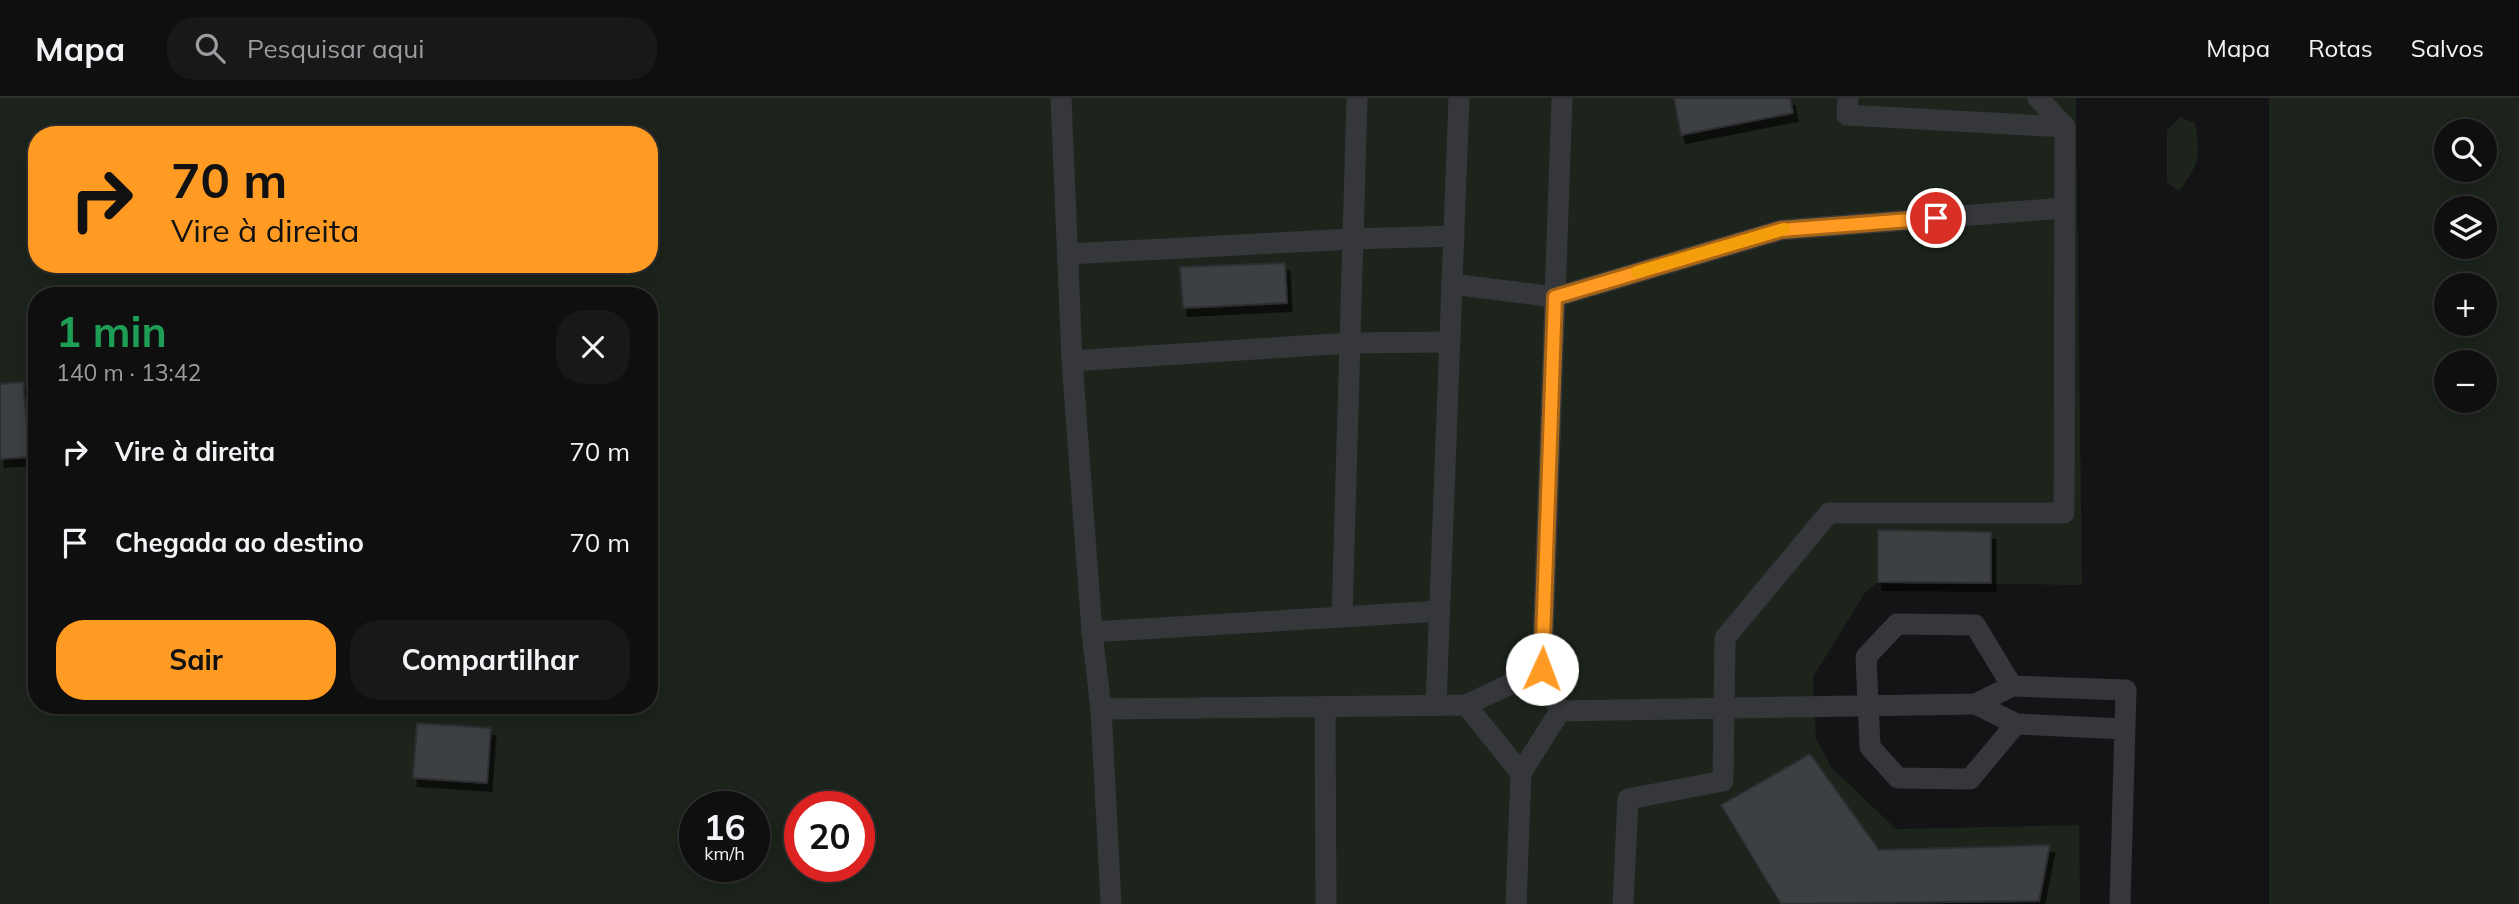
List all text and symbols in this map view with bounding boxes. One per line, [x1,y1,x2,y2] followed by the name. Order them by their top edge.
[167,17,657,80] search box
[35,28,125,69] text: Mapa
[191,29,229,67] icon: search
[247,32,424,65] text: Pesquisar aqui
[2206,33,2270,63] text: Mapa
[2308,33,2373,63] text: Rotas
[2411,33,2484,63] text: Salvos
[2434,119,2497,413] map controls
[2434,119,2497,182] button: search
[171,149,287,210] text: 70 m
[56,154,147,245] icon: right
[1906,188,1966,248] pin
[2434,196,2497,259] button: layers
[1917,199,1955,237] icon: arrive
[171,210,359,250] text: Vire à direita
[2434,273,2497,336] button: +
[56,305,167,358] text: 1 min
[556,310,630,384] button: close
[2434,350,2497,413] button: −
[56,358,201,387] text: 140 m · 13:42
[56,433,94,471] icon: right
[115,435,275,468] text: Vire à direita
[569,435,630,468] text: 70 m
[56,524,94,562] icon: arrive
[115,526,364,559] text: Chegada ao destino
[569,526,630,559] text: 70 m
[56,620,336,700] button: Sair
[350,620,630,700] button: Compartilhar
[1505,632,1579,706] position arrow
[784,791,875,882] speed limit sign: 20
[703,805,746,849] text: 16
[704,842,745,865] text: km/h

